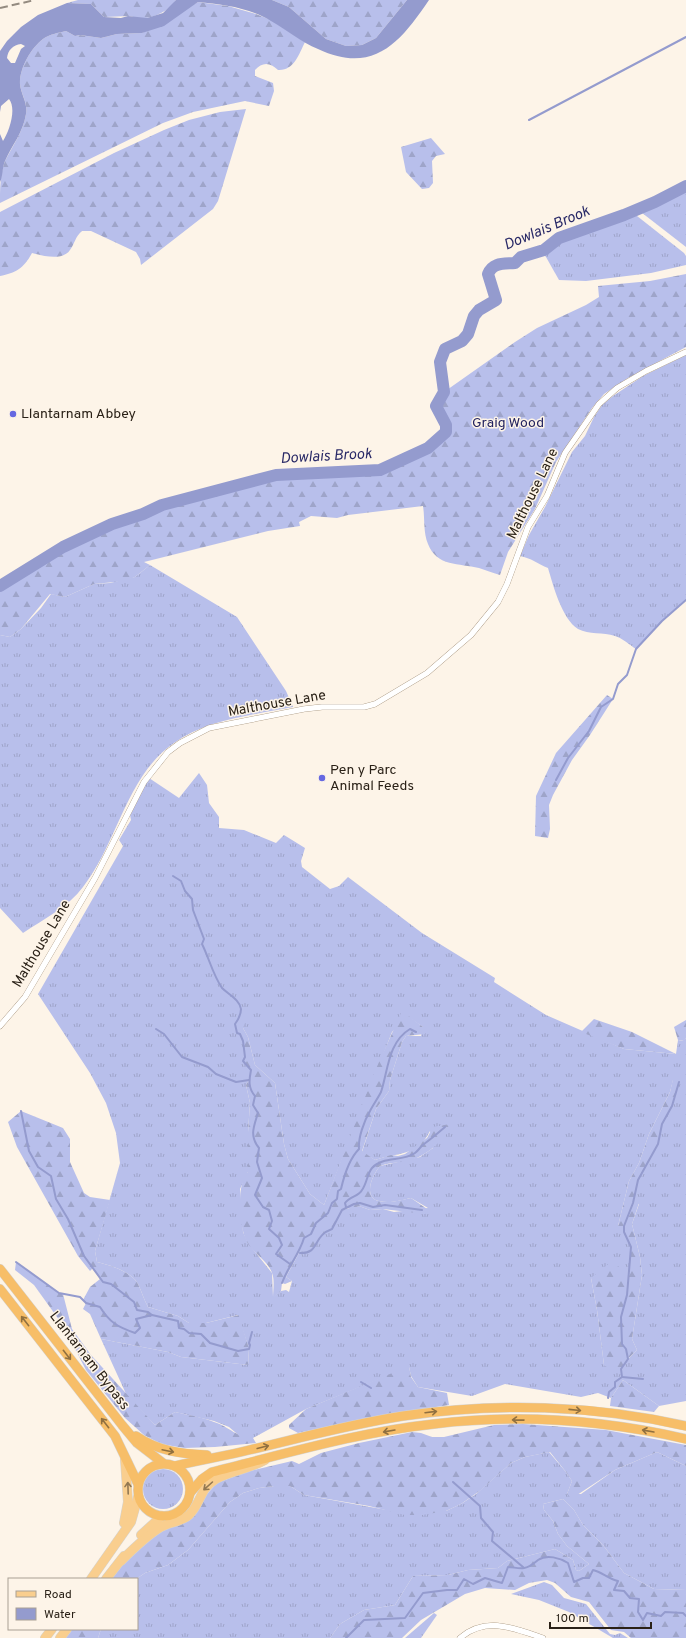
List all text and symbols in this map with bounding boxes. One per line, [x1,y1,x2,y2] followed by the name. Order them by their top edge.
[501,202,593,256] water label: Dowlais Brook
[21,406,136,423] place label: Llantarnam Abbey
[8,409,18,419] marker: Llantarnam Abbey
[472,415,544,432] park label: Graig Wood
[280,445,373,469] water label: Dowlais Brook
[504,446,562,542] street label: Malthouse Lane
[227,687,327,721] street label: Malthouse Lane
[330,762,414,795] place label: Pen y Parc Animal Feeds
[317,773,327,783] marker: Pen y Parc Animal Feeds
[9,897,75,991] street label: Malthouse Lane
[45,1308,133,1414] street label: Llantarnam Bypass
[20,1315,29,1326] one-way arrow
[62,1350,71,1361] one-way arrow
[568,1406,581,1414] one-way arrow
[424,1409,437,1416] one-way arrow
[512,1416,525,1424] one-way arrow
[100,1418,109,1429] one-way arrow
[383,1427,396,1435] one-way arrow
[642,1427,655,1435] one-way arrow
[256,1442,269,1450] one-way arrow
[161,1447,174,1455] one-way arrow
[124,1482,132,1495] one-way arrow
[202,1482,213,1491] one-way arrow
[8,1578,138,1630] legend
[44,1587,72,1603] text: Road
[550,1604,651,1630] scale bar
[44,1607,76,1623] text: Water
[556,1611,589,1627] text: 100 m

